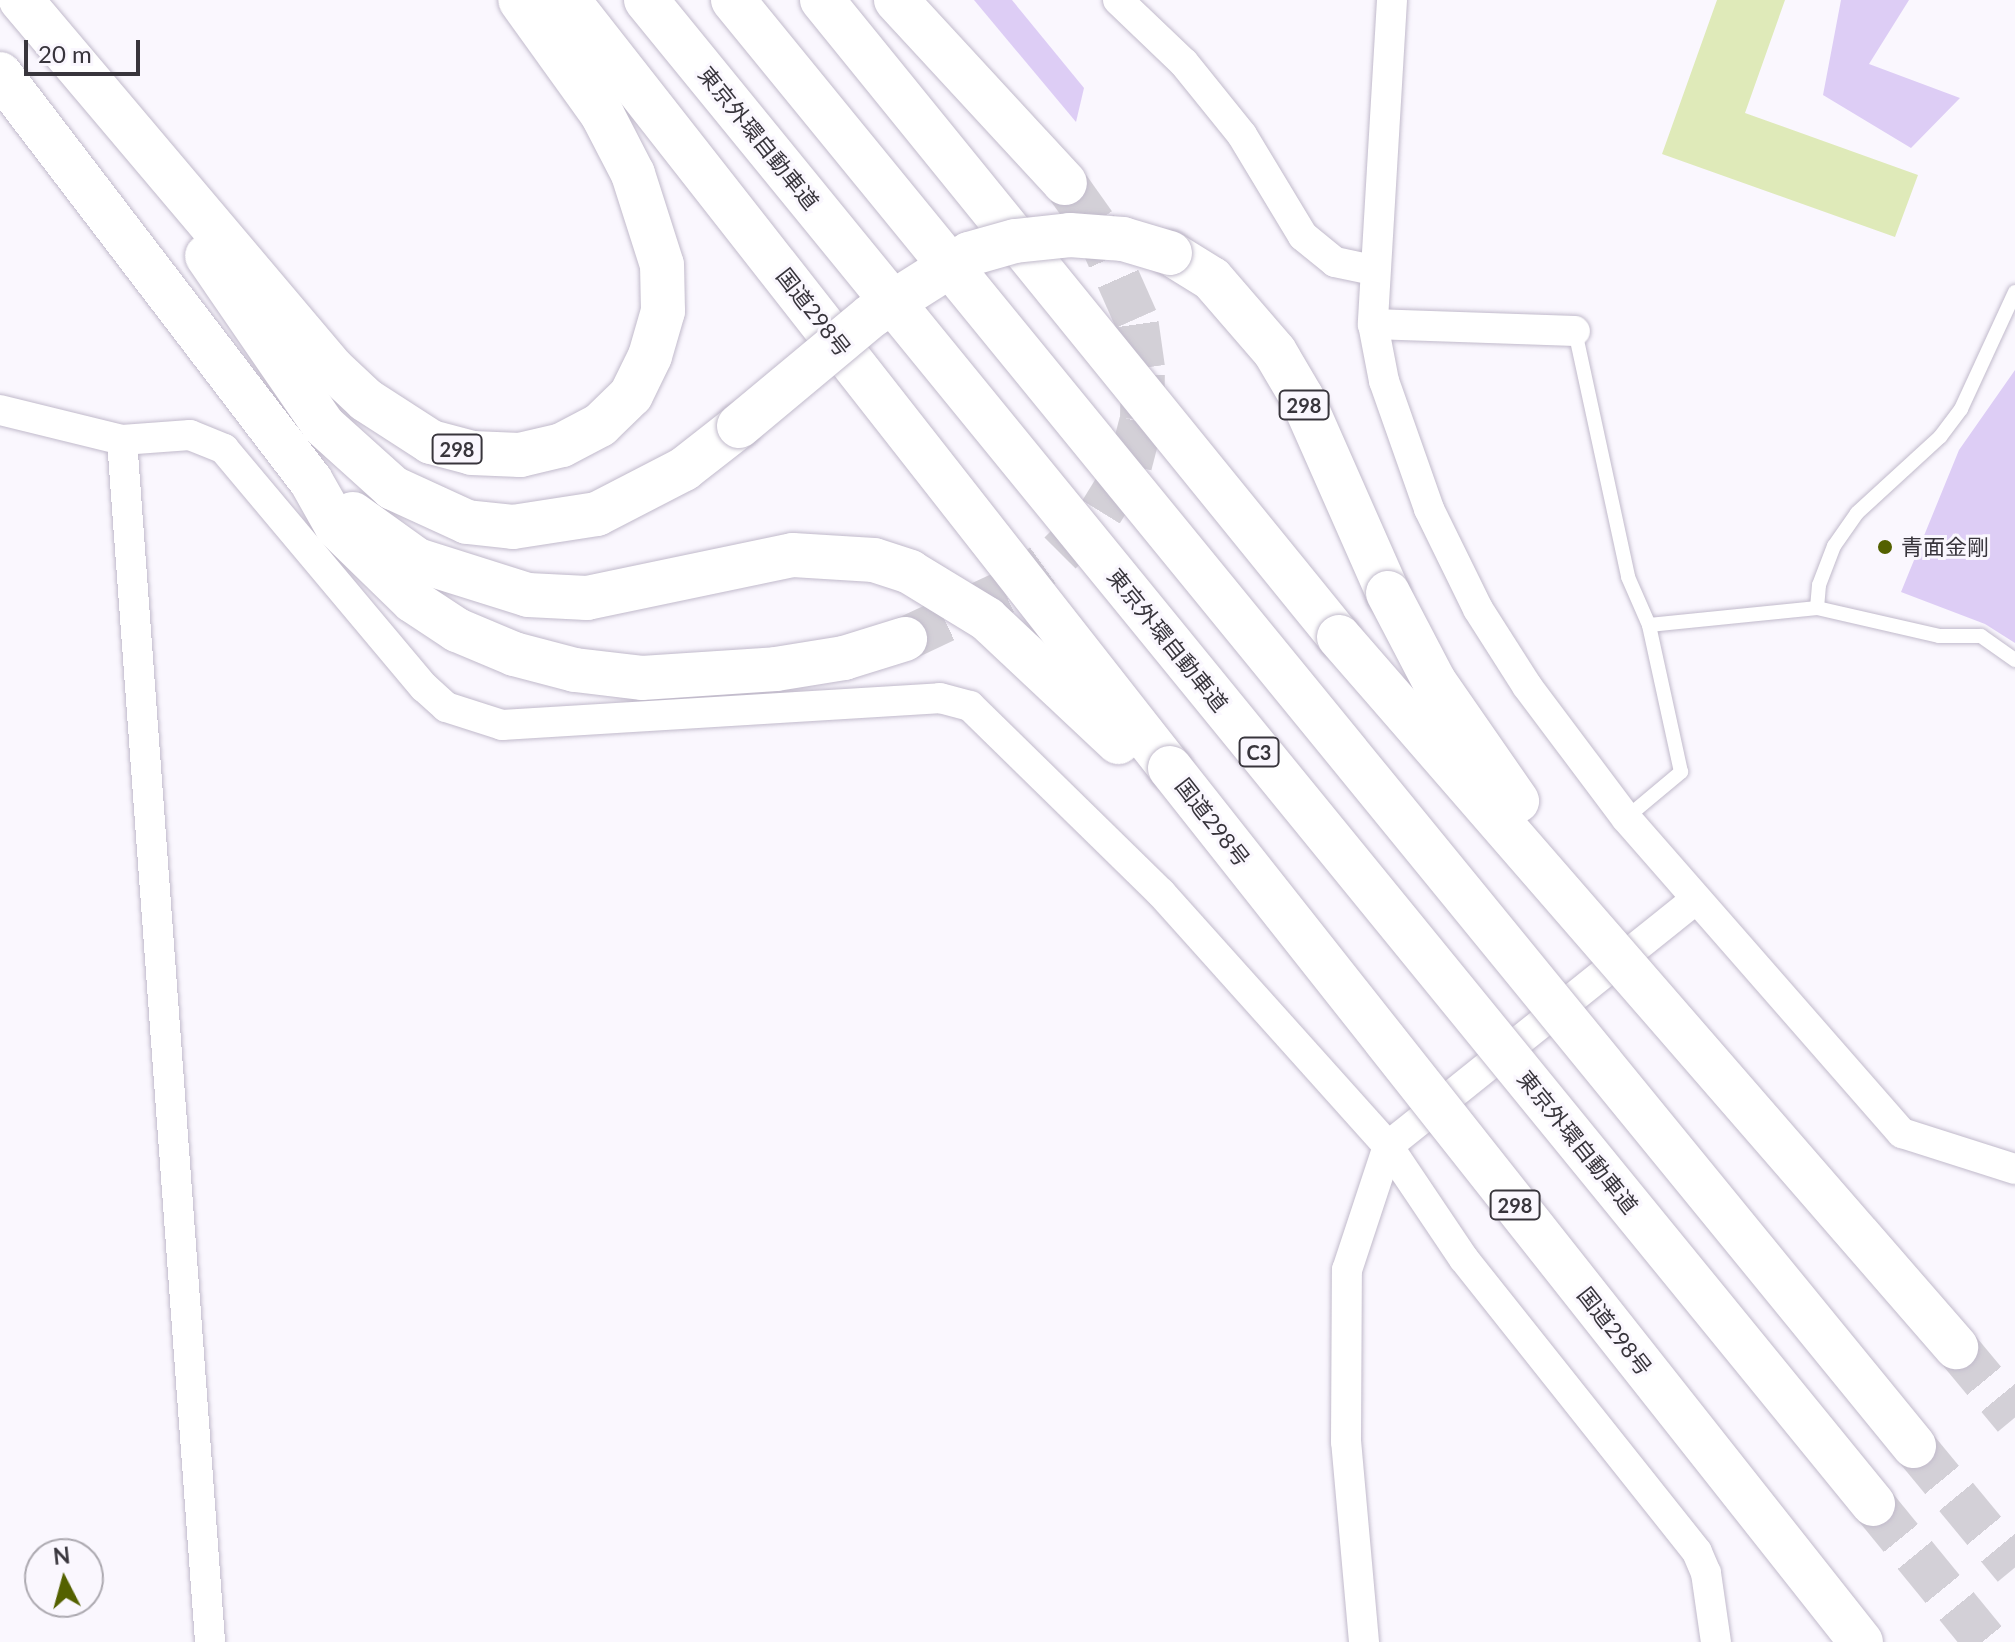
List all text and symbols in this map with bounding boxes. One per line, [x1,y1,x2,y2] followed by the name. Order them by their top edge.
[28,24,144,74] scale bar
[38,39,92,68] text: 20 m
[693,61,825,215] street label: 東京外環自動車道
[771,263,857,361] street label: 国道298号
[1278,389,1330,421] road number: 298
[431,433,483,465] road number: 298
[1901,534,1989,560] place label: 青面金剛
[1876,538,1894,556] marker: 青面金剛
[1102,563,1234,717] street label: 東京外環自動車道
[1237,736,1281,768] road number: C3
[1170,773,1256,871] street label: 国道298号
[1512,1065,1644,1219] street label: 東京外環自動車道
[1489,1189,1541,1221] road number: 298
[1572,1282,1658,1380] street label: 国道298号
[24,1538,104,1618] north arrow
[52,1541,71,1570] text: N

